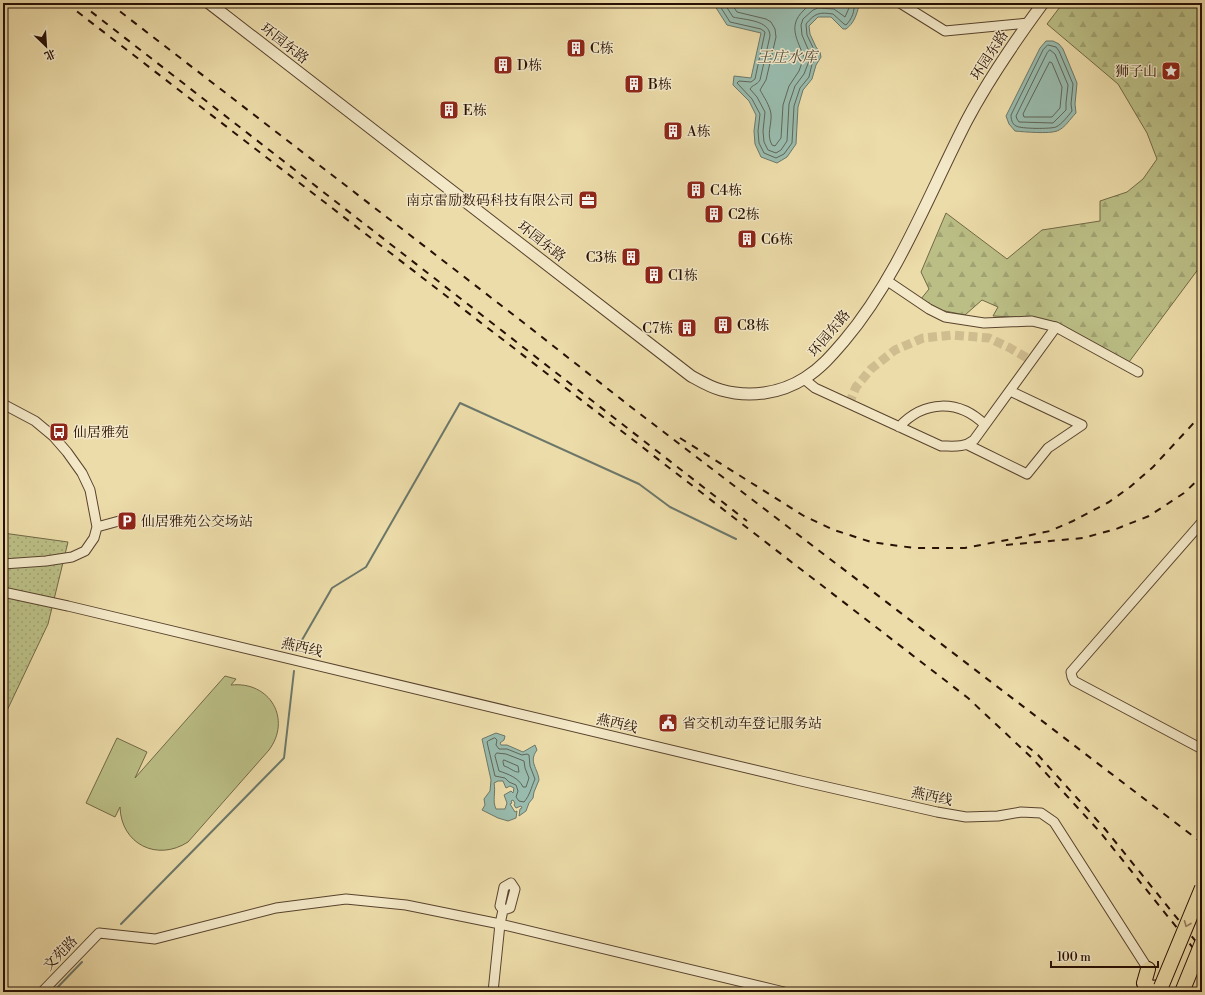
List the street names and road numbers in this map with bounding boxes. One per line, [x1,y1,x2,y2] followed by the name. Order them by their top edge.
[257,19,312,68] street label: 环园东路
[967,27,1013,84] street label: 环园东路
[514,217,569,266] street label: 环园东路
[805,306,855,361] street label: 环园东路
[279,634,324,661] street label: 燕西线
[594,710,639,737] street label: 燕西线
[909,784,954,810] street label: 燕西线
[40,932,82,975] street label: 文苑路

